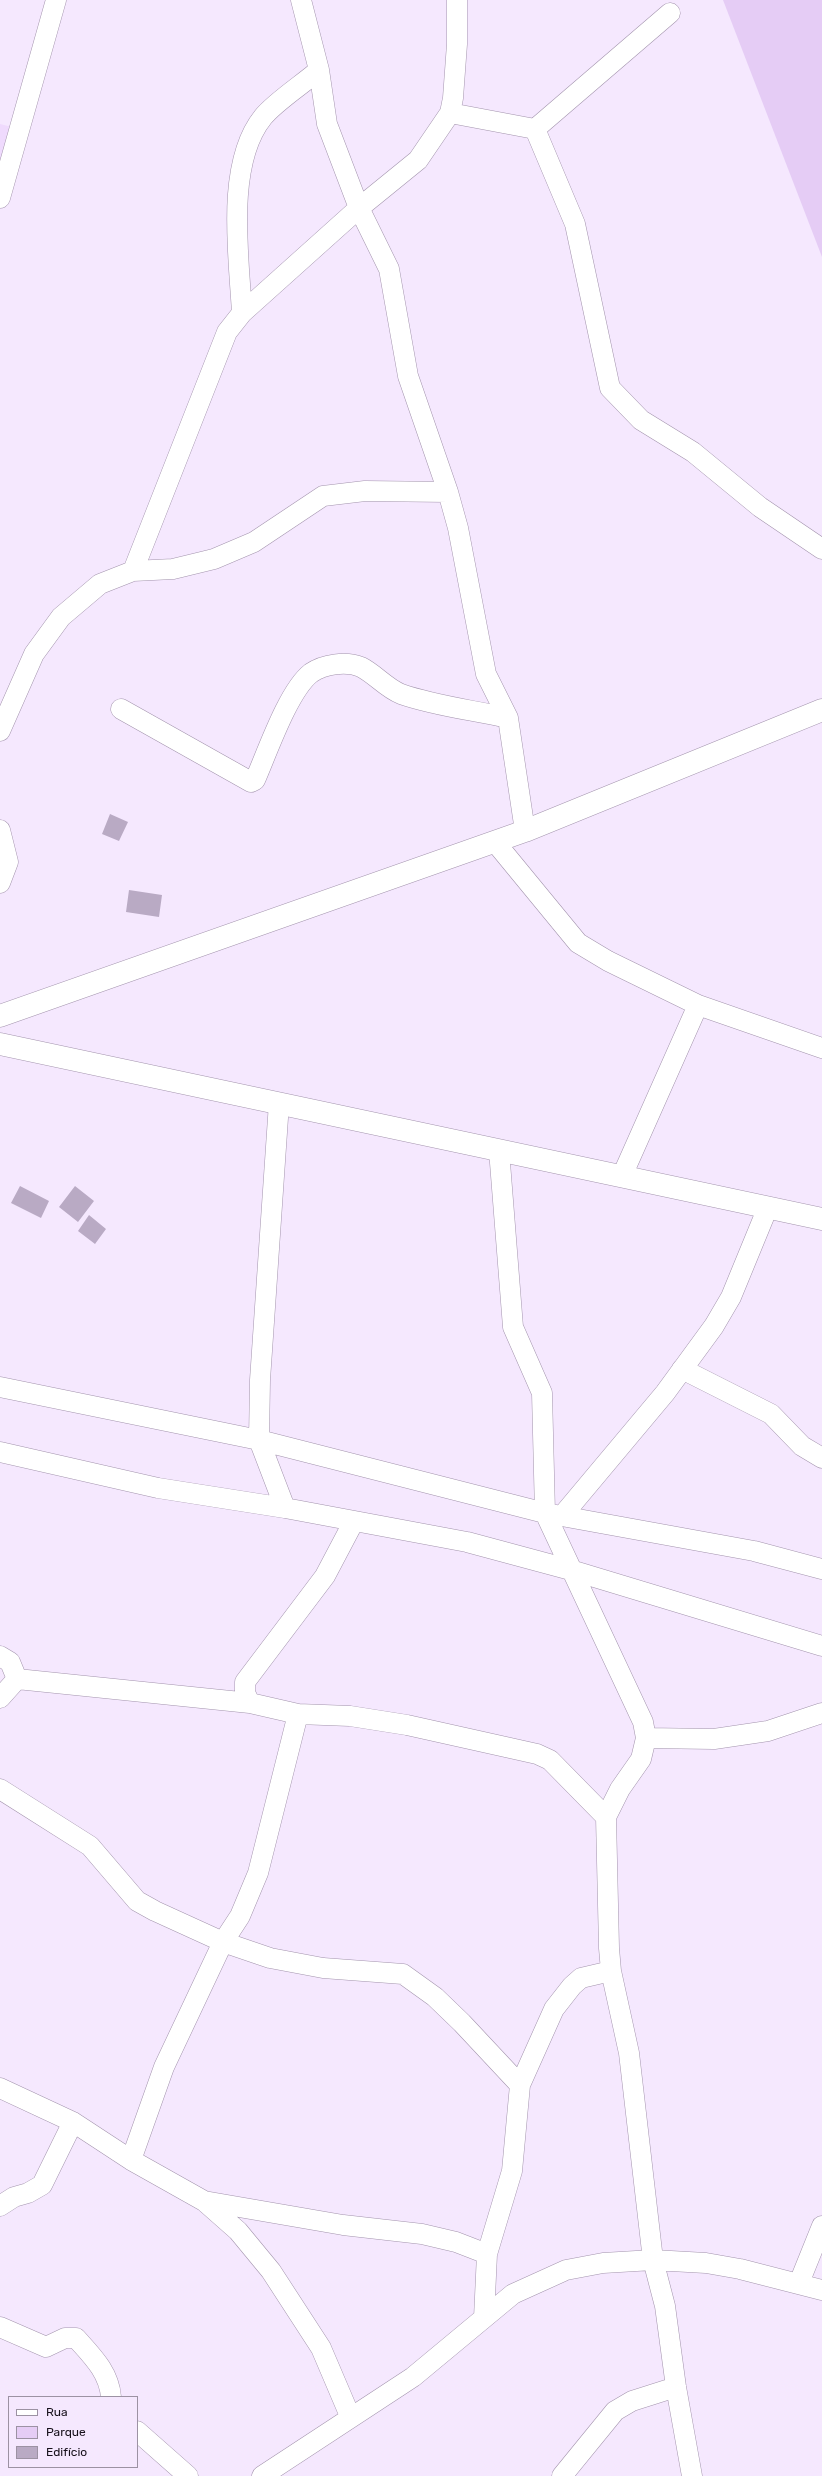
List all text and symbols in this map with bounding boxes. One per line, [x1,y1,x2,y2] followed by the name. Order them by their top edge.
[8,2396,138,2468] legend
[46,2405,68,2419] text: Rua
[46,2425,86,2439] text: Parque
[46,2445,87,2459] text: Edifício

